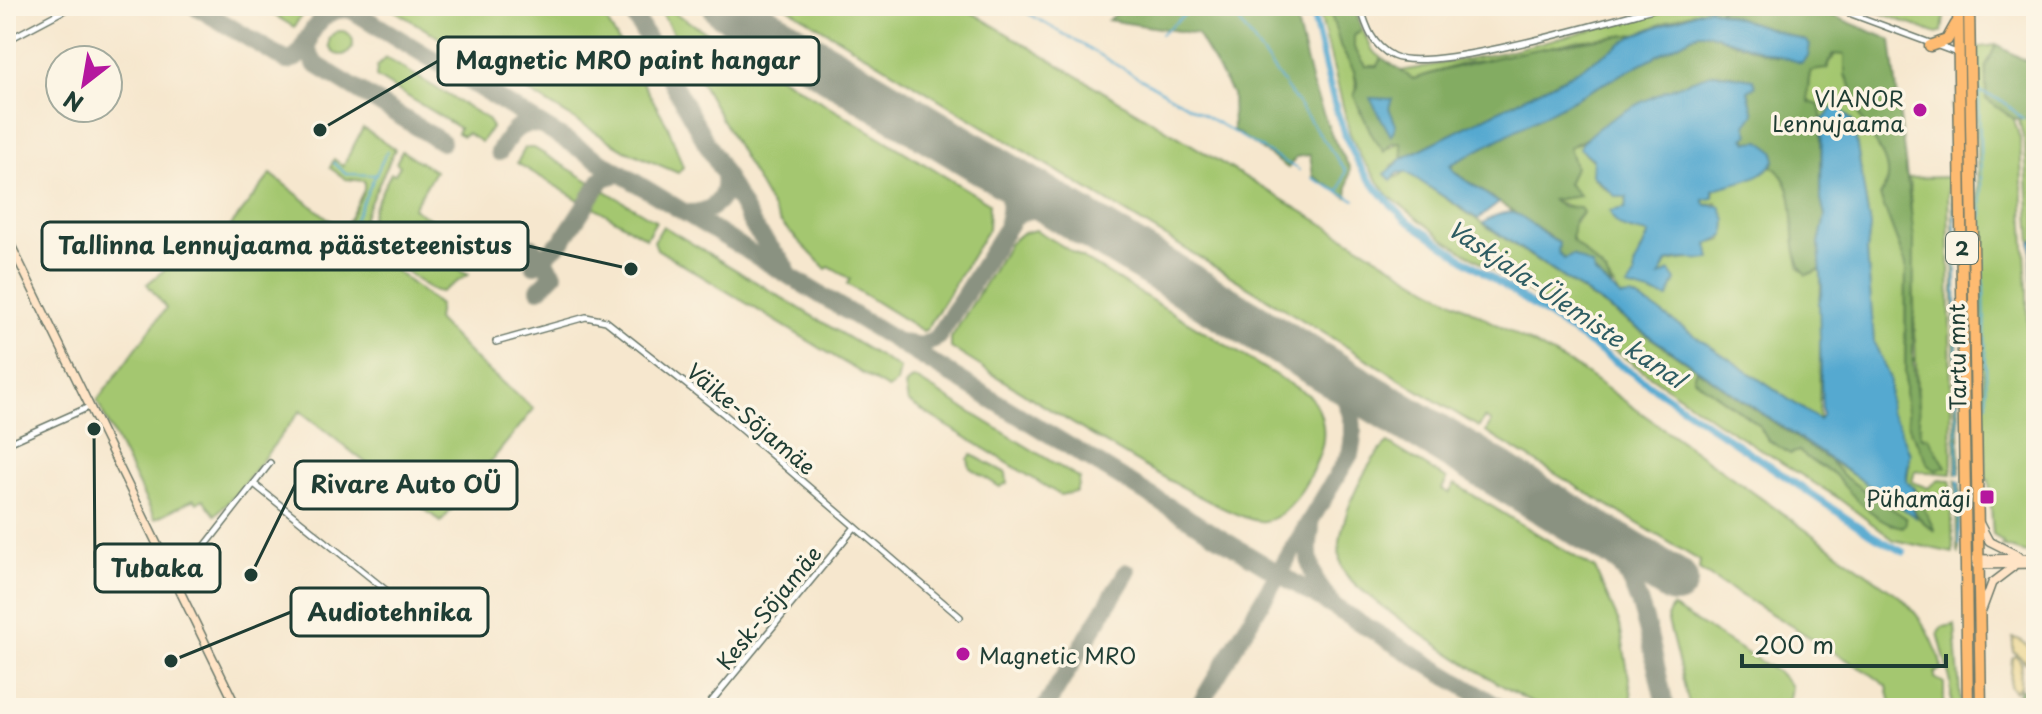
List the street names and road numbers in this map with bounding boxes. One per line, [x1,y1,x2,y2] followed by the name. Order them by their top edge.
[1946,232,1978,264] road number: 2
[1939,303,1973,411] street label: Tartu mnt
[680,354,824,482] street label: Väike-Sõjamäe
[708,538,828,676] street label: Kesk-Sõjamäe

